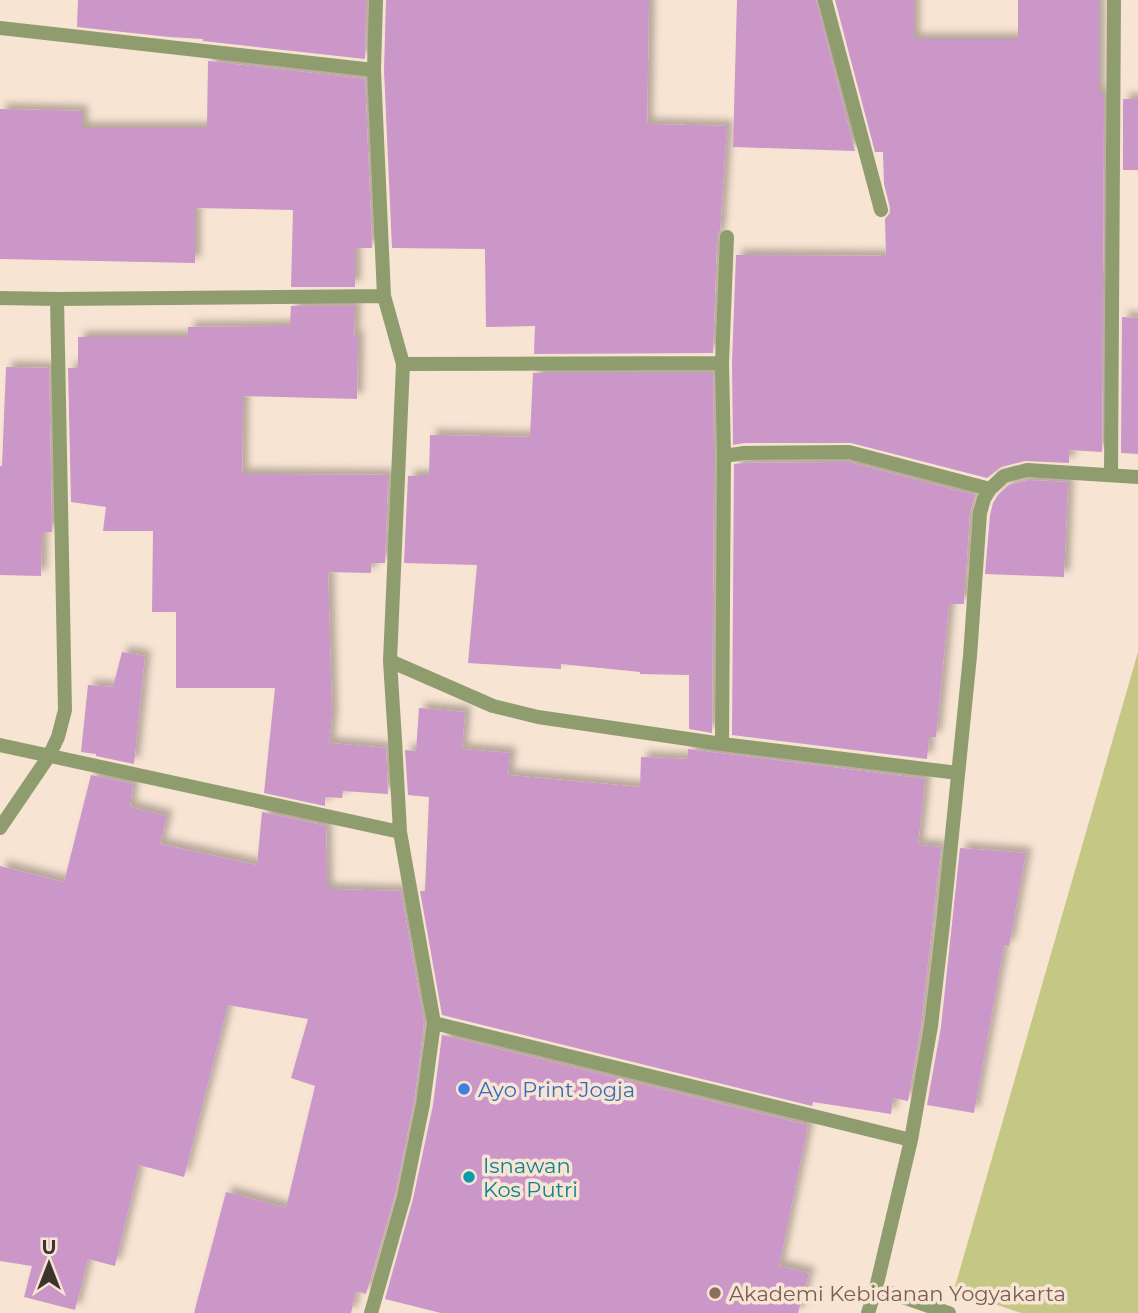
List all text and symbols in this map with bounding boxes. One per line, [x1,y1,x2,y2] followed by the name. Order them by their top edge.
[478,1077,635,1102] place label: Ayo Print Jogja
[456,1081,472,1097] marker: Ayo Print Jogja
[483,1153,578,1202] place label: Isnawan Kos Putri
[461,1169,477,1185] marker: Isnawan Kos Putri
[14,1229,84,1299] north arrow
[42,1236,56,1259] text: U
[729,1281,1066,1306] place label: Akademi Kebidanan Yogyakarta
[707,1285,723,1301] marker: Akademi Kebidanan Yogyakarta

